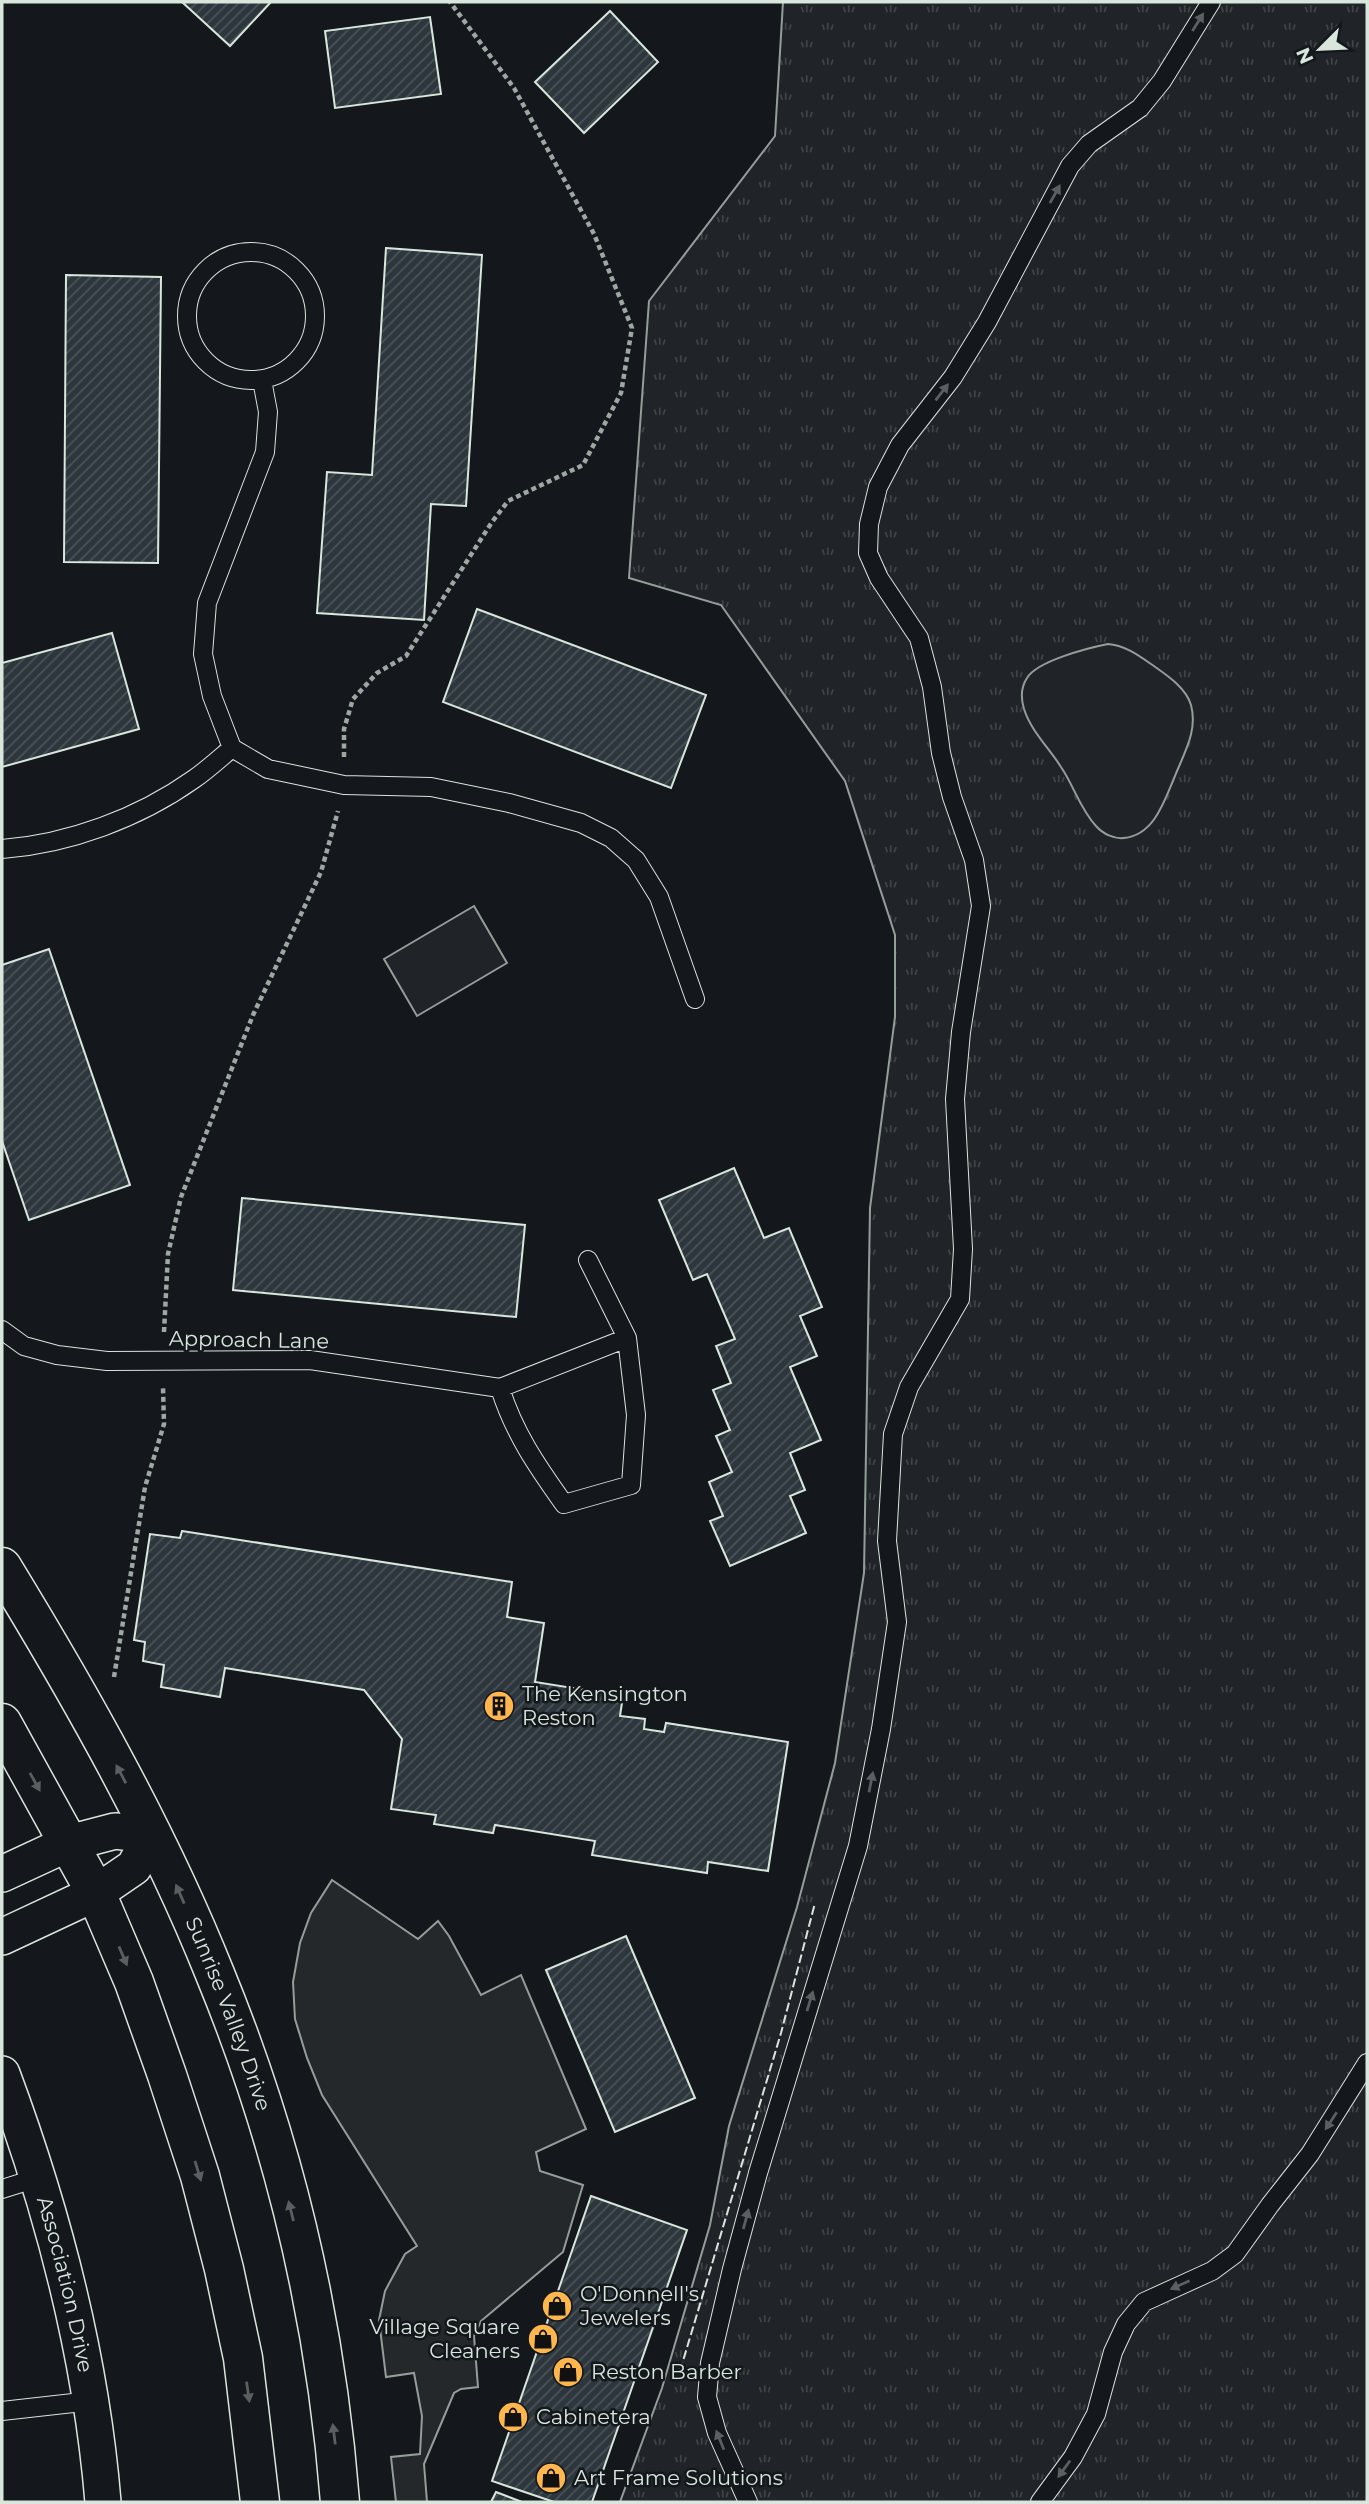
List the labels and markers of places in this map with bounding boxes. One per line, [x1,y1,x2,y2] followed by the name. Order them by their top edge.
[522,1681,688,1730] place label: The Kensington Reston
[482,1689,516,1723] building icon: The Kensington Reston
[579,2281,699,2330] place label: O'Donnell's Jewelers
[540,2289,574,2323] shop icon: O'Donnell's Jewelers
[369,2314,520,2363] place label: Village Square Cleaners
[526,2322,560,2356] shop icon: Village Square Cleaners
[551,2355,585,2389] shop icon: Reston Barber
[591,2359,742,2384] place label: Reston Barber
[496,2400,530,2434] shop icon: Cabinetera
[536,2404,651,2429] place label: Cabinetera
[534,2461,568,2495] shop icon: Art Frame Solutions
[574,2465,783,2490] place label: Art Frame Solutions

